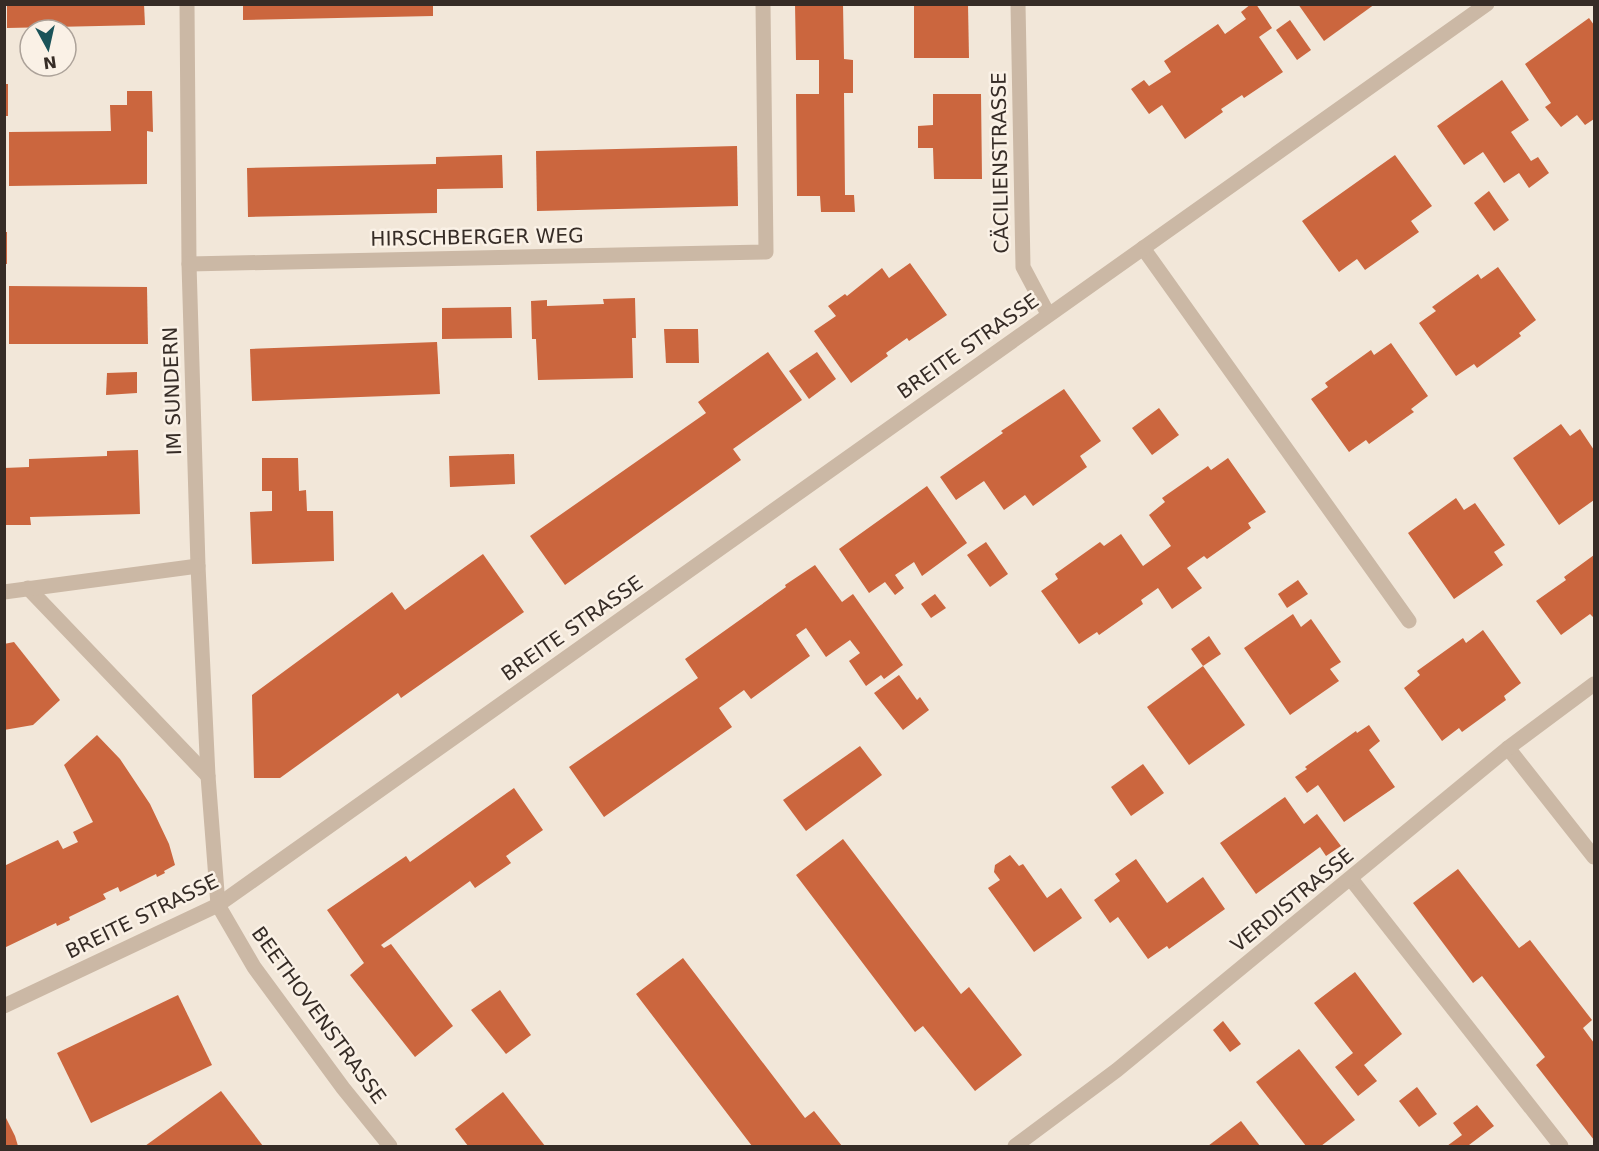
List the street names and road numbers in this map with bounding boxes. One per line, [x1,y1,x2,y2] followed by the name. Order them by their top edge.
[986,72,1014,254] street label: CÄCILIENSTRASSE
[370,223,584,251] street label: HIRSCHBERGER WEG
[893,288,1043,404] street label: BREITE STRASSE
[158,326,186,456] street label: IM SUNDERN
[497,570,647,686] street label: BREITE STRASSE
[1226,843,1358,957] street label: VERDISTRASSE
[62,869,222,963] street label: BREITE STRASSE
[247,922,391,1108] street label: BEETHOVENSTRASSE

